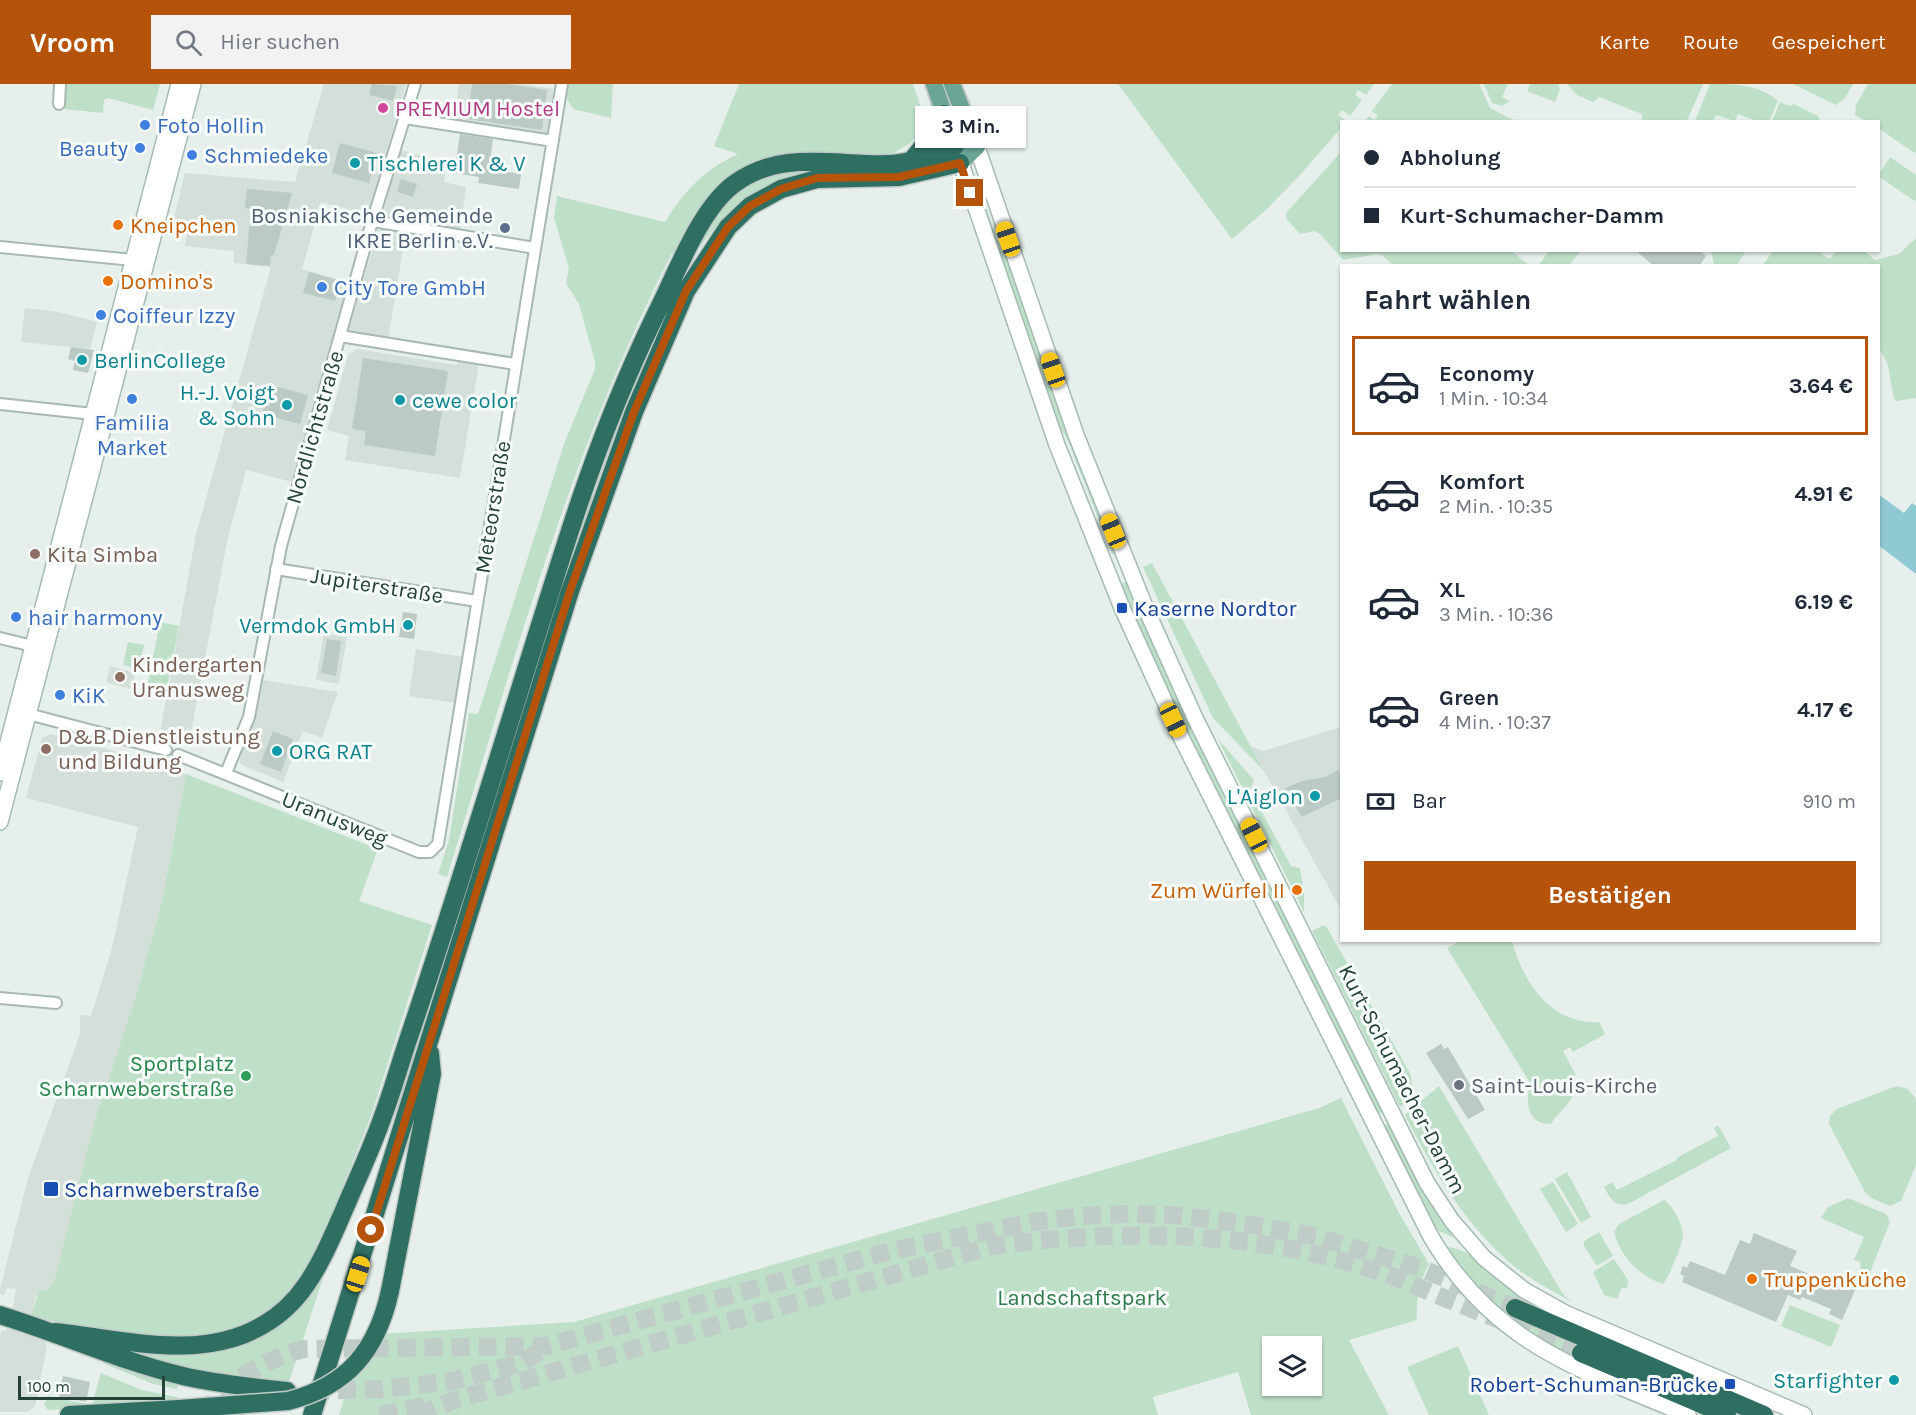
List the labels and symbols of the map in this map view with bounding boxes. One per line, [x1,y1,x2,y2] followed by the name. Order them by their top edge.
[395,96,560,122] place label: PREMIUM Hostel
[376,101,390,115] marker: PREMIUM Hostel
[914,106,1026,148] callout: 3 Min.
[157,113,264,139] place label: Foto Hollin
[138,118,152,132] marker: Foto Hollin
[59,136,128,162] place label: Beauty
[133,141,147,155] marker: Beauty
[204,143,328,169] place label: Schmiedeke
[185,148,199,162] marker: Schmiedeke
[367,151,526,177] place label: Tischlerei K & V
[348,156,362,170] marker: Tischlerei K & V
[956,179,983,206] route end
[251,203,493,254] place label: Bosniakische Gemeinde IKRE Berlin e.V.
[130,213,237,239] place label: Kneipchen
[111,218,125,232] marker: Kneipchen
[994,219,1022,259] car
[498,221,512,235] marker: Bosniakische Gemeinde IKRE Berlin e.V.
[120,269,214,295] place label: Domino's
[101,274,115,288] marker: Domino's
[334,275,486,301] place label: City Tore GmbH
[315,280,329,294] marker: City Tore GmbH
[113,303,235,329] place label: Coiffeur Izzy
[94,308,108,322] marker: Coiffeur Izzy
[94,348,226,374] place label: BerlinCollege
[281,348,349,507] street label: Nordlichtstraße
[1039,350,1067,390] car
[75,353,89,367] marker: BerlinCollege
[180,380,275,431] place label: H.-J. Voigt & Sohn
[412,388,517,414] place label: cewe color
[125,392,139,406] marker: Familia Market
[393,393,407,407] marker: cewe color
[280,398,294,412] marker: H.-J. Voigt & Sohn
[94,410,170,461] place label: Familia Market
[470,439,516,575] street label: Meteorstraße
[1098,511,1128,551] car
[47,542,158,568] place label: Kita Simba
[28,547,42,561] marker: Kita Simba
[309,563,445,609] street label: Jupiterstraße
[1134,596,1296,622] place label: Kaserne Nordtor
[1115,601,1129,615] marker: Kaserne Nordtor
[28,605,163,631] place label: hair harmony
[9,610,23,624] marker: hair harmony
[239,613,396,639] place label: Vermdok GmbH
[401,618,415,632] marker: Vermdok GmbH
[132,652,262,703] place label: Kindergarten Uranusweg
[113,670,127,684] marker: Kindergarten Uranusweg
[72,683,105,709] place label: KiK
[53,688,67,702] marker: KiK
[1157,700,1189,740] car
[58,724,260,775] place label: D&B Dienstleistung und Bildung
[289,739,372,765] place label: ORG RAT
[39,742,53,756] marker: D&B Dienstleistung und Bildung
[270,744,284,758] marker: ORG RAT
[1227,784,1303,810] place label: L'Aiglon
[278,786,392,852] street label: Uranusweg
[1308,789,1322,803] marker: L'Aiglon
[1238,815,1270,855] car
[1150,878,1285,904] place label: Zum Würfel II
[1290,883,1304,897] marker: Zum Würfel II
[1333,960,1471,1198] street label: Kurt-Schumacher-Damm
[39,1051,234,1102] place label: Sportplatz Scharnweberstraße
[239,1069,253,1083] marker: Sportplatz Scharnweberstraße
[1471,1073,1657,1099] place label: Saint-Louis-Kirche
[1452,1078,1466,1092] marker: Saint-Louis-Kirche
[64,1177,259,1203] place label: Scharnweberstraße
[42,1180,60,1198] marker: Scharnweberstraße
[357,1216,384,1243] route start
[344,1254,372,1294] car
[1764,1267,1907,1293] place label: Truppenküche
[1745,1272,1759,1286] marker: Truppenküche
[997,1285,1167,1311] park label: Landschaftspark
[1773,1368,1882,1394] place label: Starfighter
[1469,1372,1718,1398] place label: Robert-Schuman-Brücke
[18,1373,165,1400] scale bar
[1887,1373,1901,1387] marker: Starfighter
[1723,1377,1737,1391] marker: Robert-Schuman-Brücke

